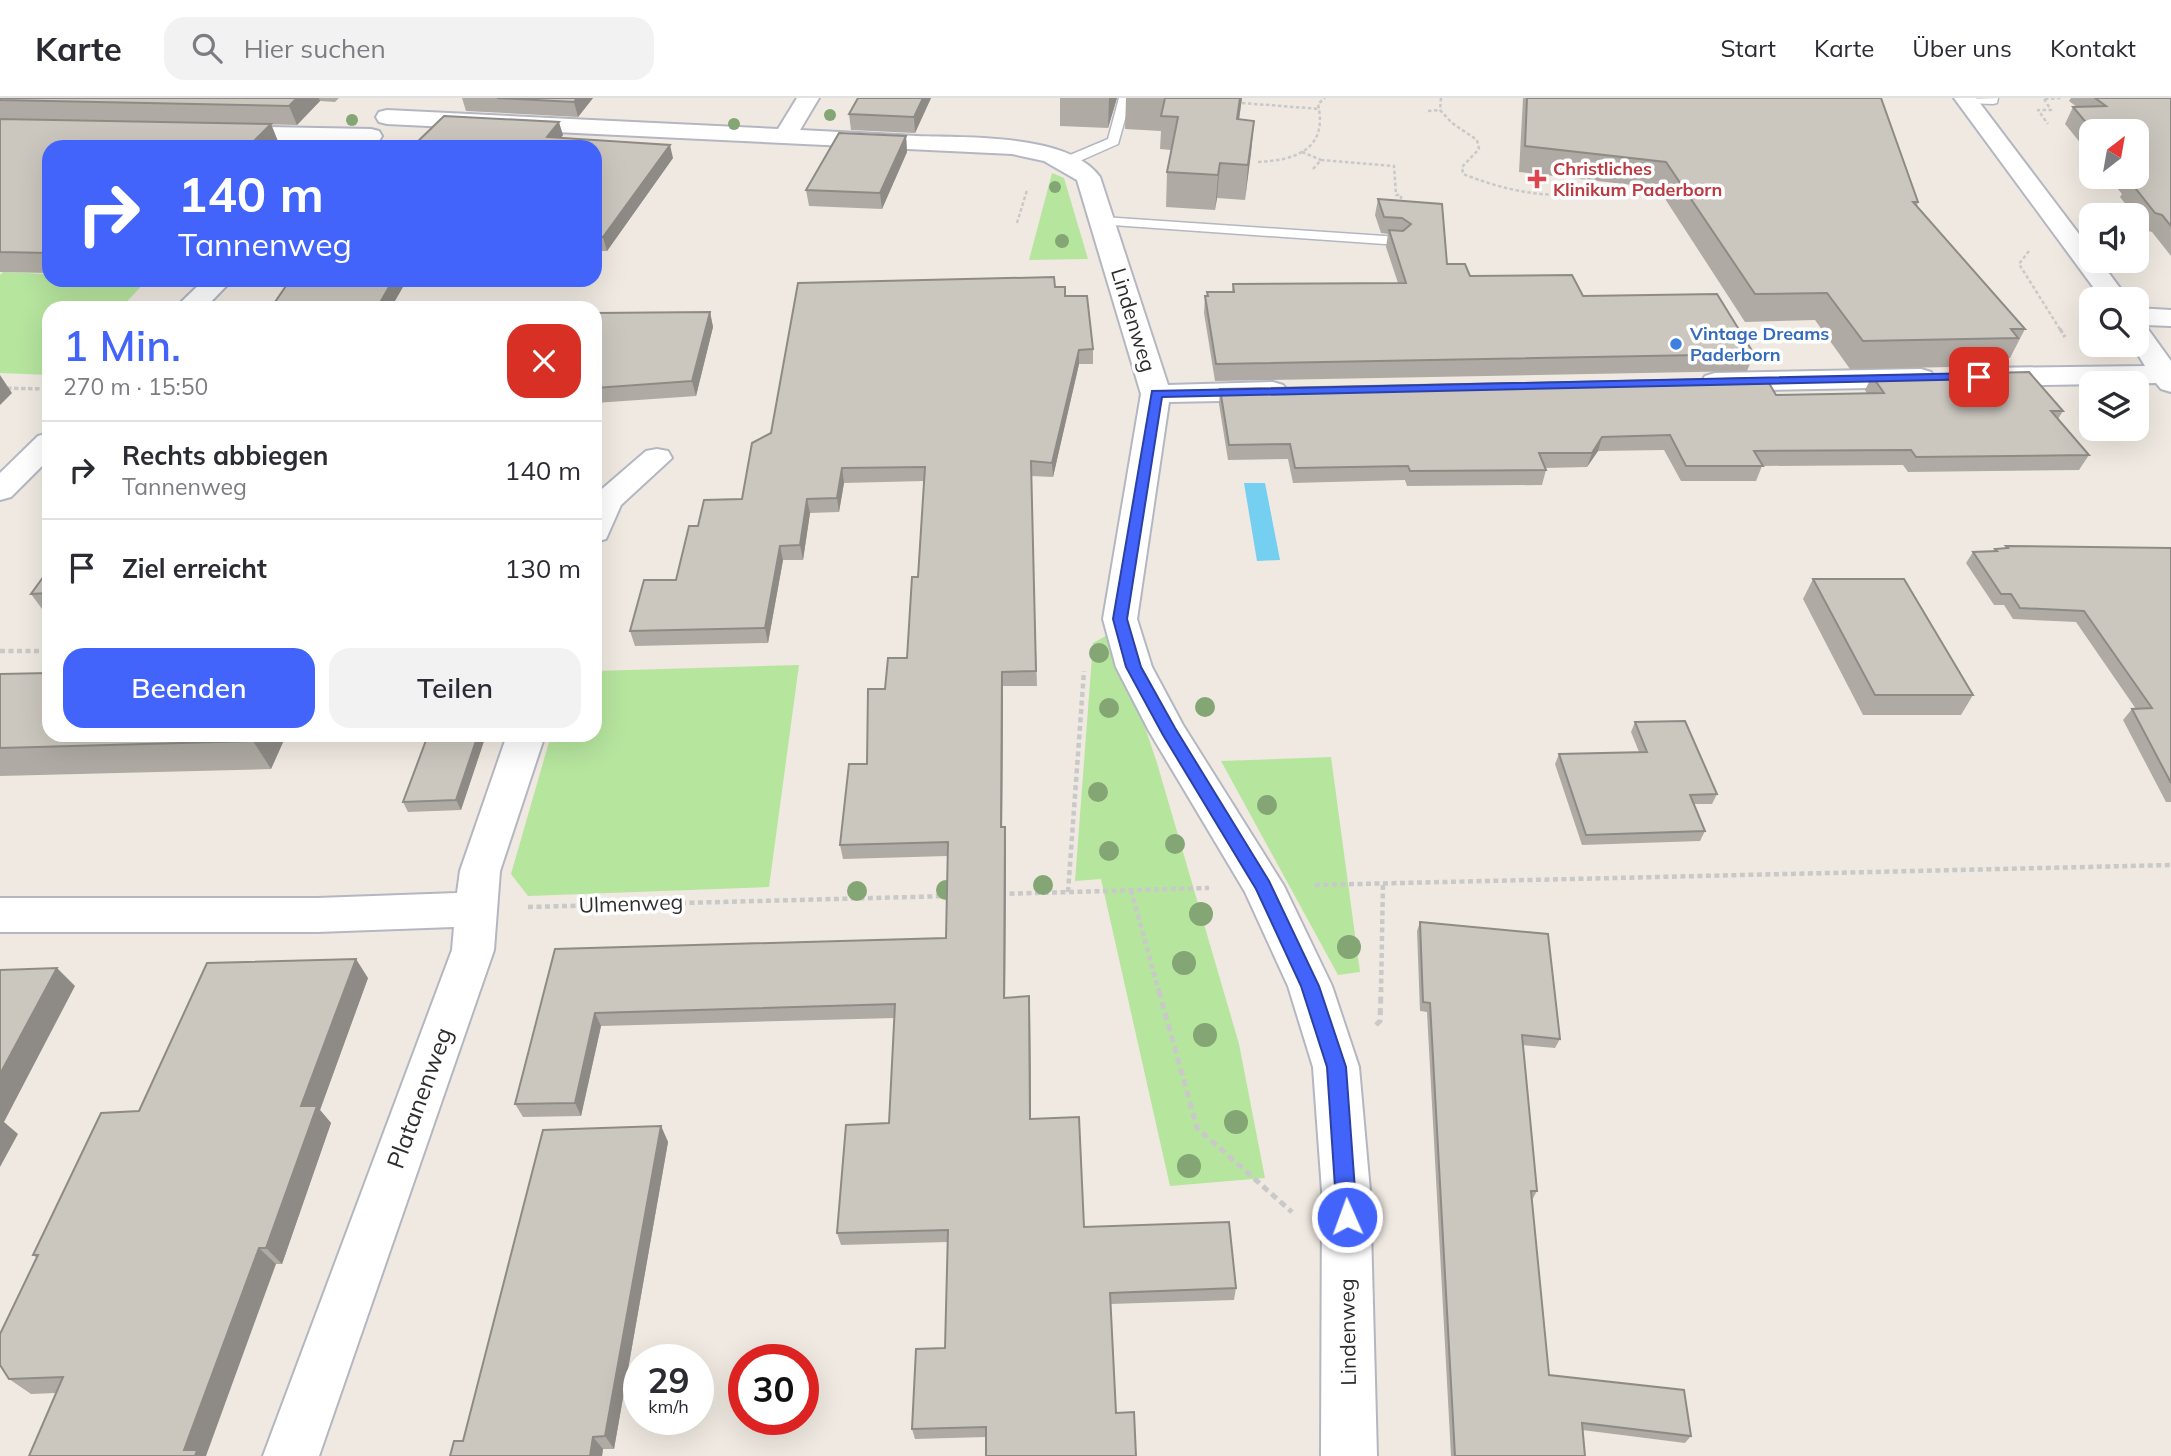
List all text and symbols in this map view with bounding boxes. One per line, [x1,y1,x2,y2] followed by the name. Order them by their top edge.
[164,17,654,80] search box
[35,28,122,69] text: Karte
[188,29,226,67] icon: search
[244,32,386,65] text: Hier suchen
[1720,33,1776,63] text: Start
[1814,33,1874,63] text: Karte
[1912,33,2012,63] text: Über uns
[2050,33,2136,63] text: Kontakt
[2079,119,2149,189] north arrow
[2079,119,2149,441] map controls
[1553,157,1722,201] place label: Christliches Klinikum Paderborn
[178,163,324,224] text: 140 m
[63,168,154,259] icon: right
[1527,169,1547,189] marker: Christliches Klinikum Paderborn
[2079,203,2149,273] button: sound
[178,224,352,264] text: Tannenweg
[1106,265,1162,375] street label: Lindenweg
[2079,287,2149,357] button: search
[63,319,181,372] text: 1 Min.
[1689,322,1829,366] place label: Vintage Dreams Paderborn
[507,324,581,398] button: close
[1668,336,1684,352] marker: Vintage Dreams Paderborn
[1949,347,2009,407] pin
[1960,358,1998,396] icon: arrive
[2079,371,2149,441] button: layers
[63,372,208,401] text: 270 m · 15:50
[122,439,328,472] text: Rechts abbiegen
[63,451,101,489] icon: right
[505,454,581,487] text: 140 m
[122,472,247,501] text: Tannenweg
[63,549,101,587] icon: arrive
[122,552,267,585] text: Ziel erreicht
[505,552,581,585] text: 130 m
[63,648,315,728] button: Beenden
[329,648,581,728] button: Teilen
[578,888,684,918] street label: Ulmenweg
[380,1023,458,1172] street label: Platanenweg
[1310,1180,1384,1254] position arrow
[1333,1278,1361,1386] street label: Lindenweg
[728,1344,819,1435] speed limit sign: 30
[647,1358,690,1402] text: 29
[648,1395,689,1418] text: km/h

